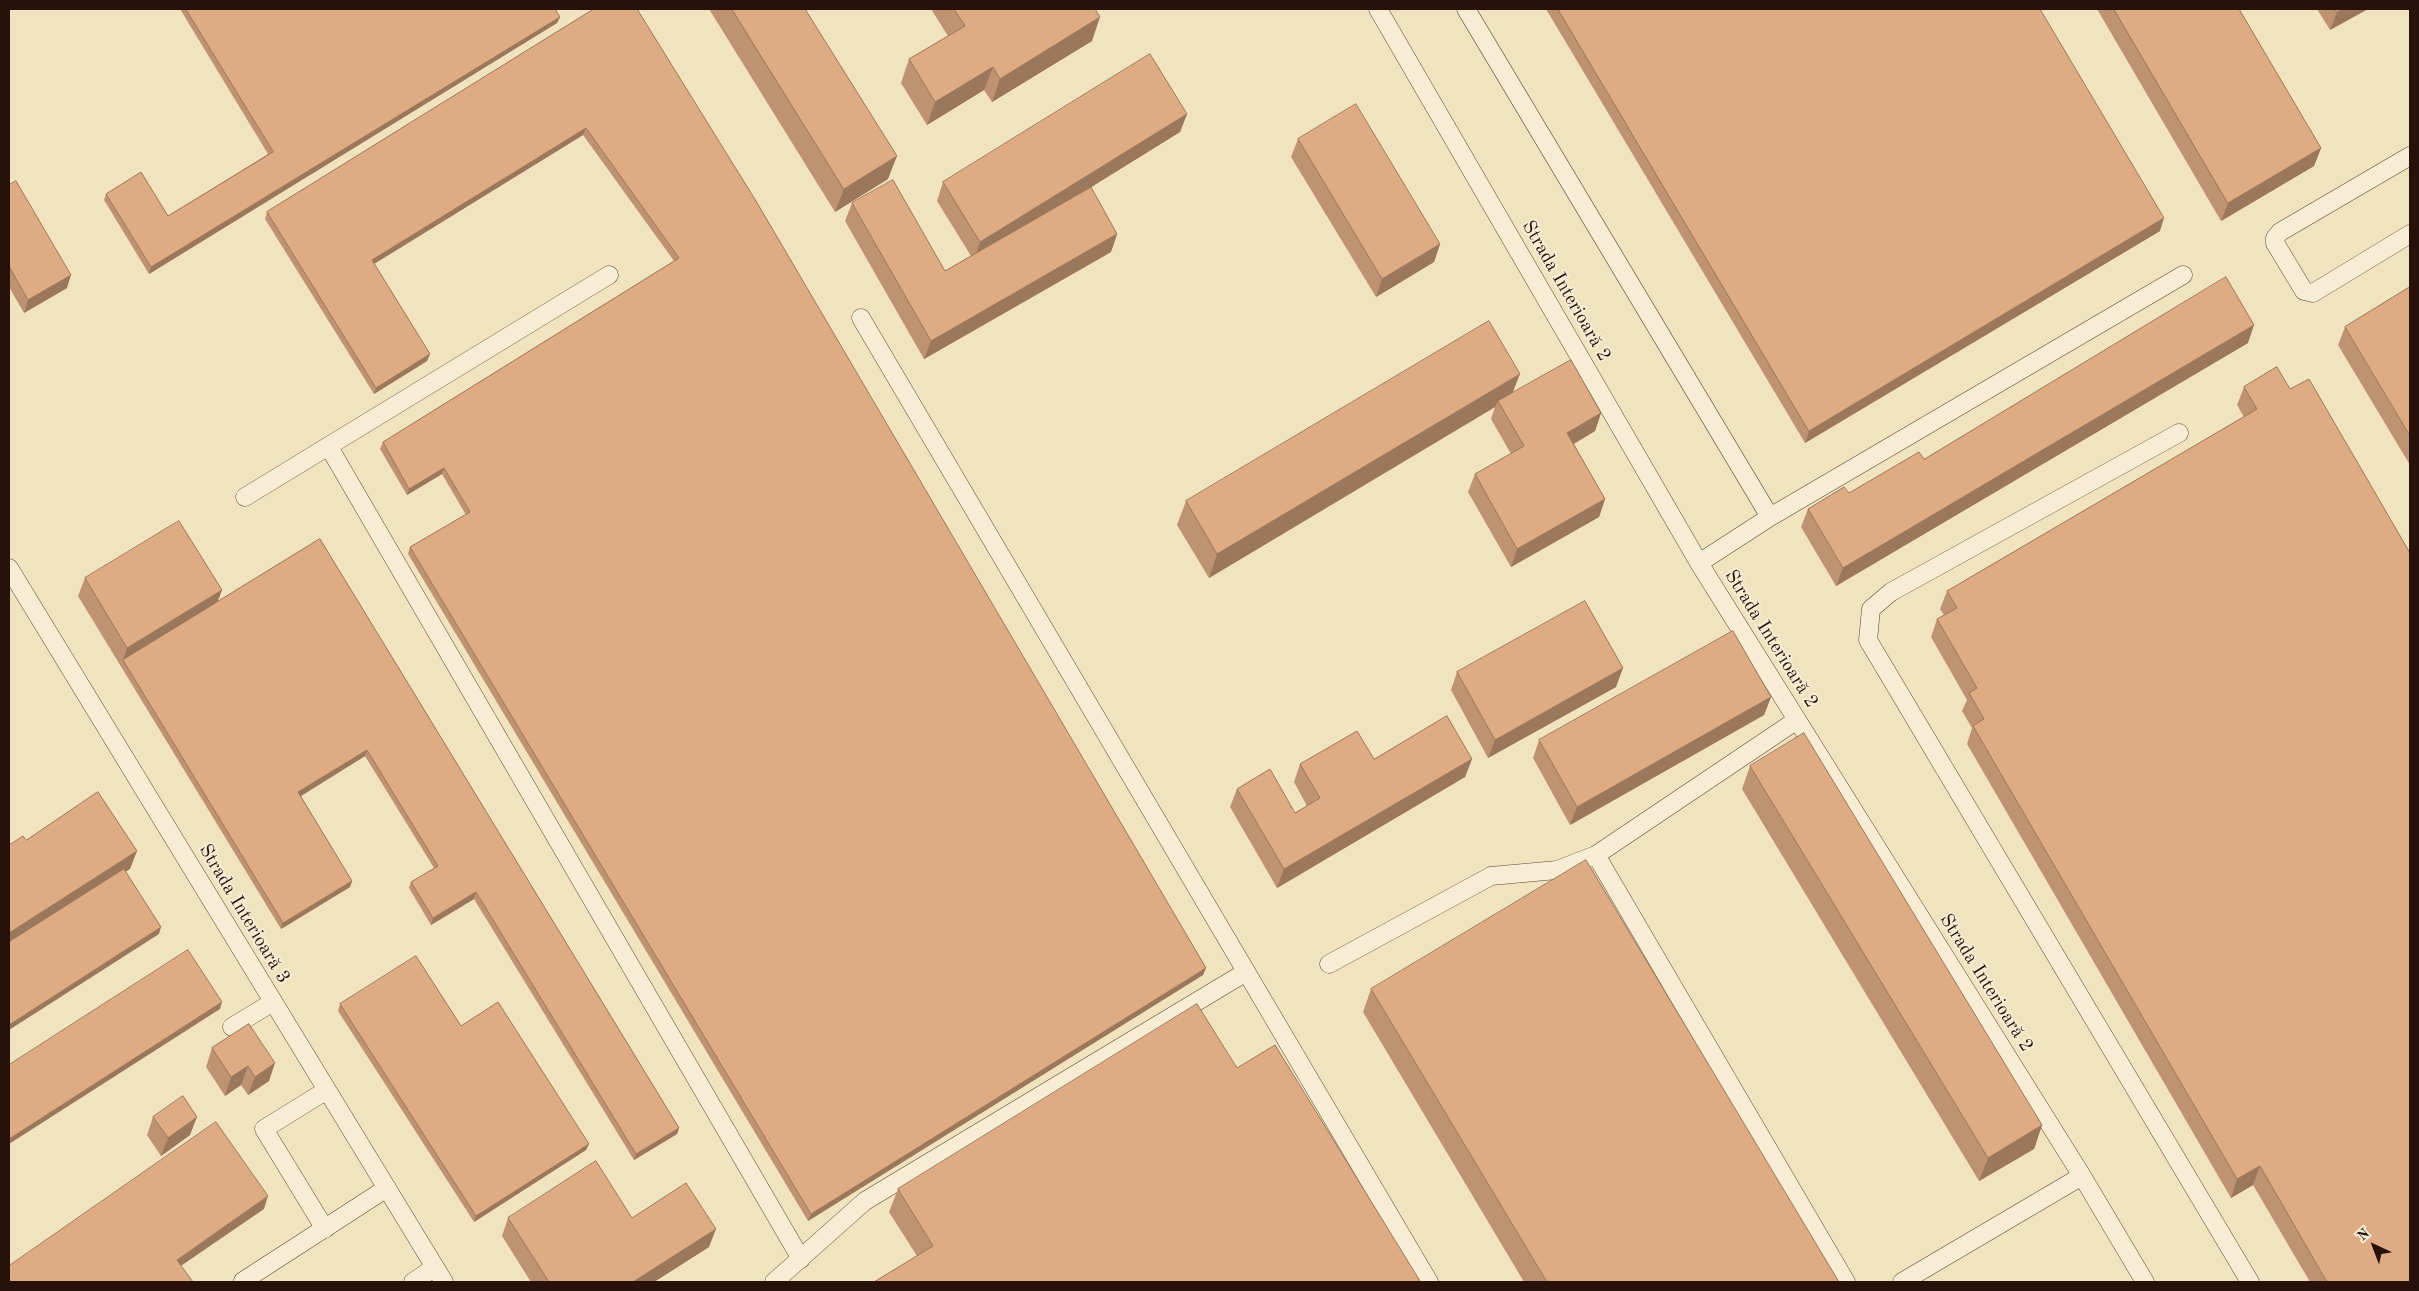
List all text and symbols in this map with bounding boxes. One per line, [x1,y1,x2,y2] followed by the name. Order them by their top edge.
[1516,217,1616,365] street label: Strada Interioară 2
[1719,566,1823,712] street label: Strada Interioară 2
[193,840,295,988] street label: Strada Interioară 3
[1934,910,2038,1056] street label: Strada Interioară 2
[2349,1221,2399,1271] north arrow
[2355,1226,2372,1244] text: N

